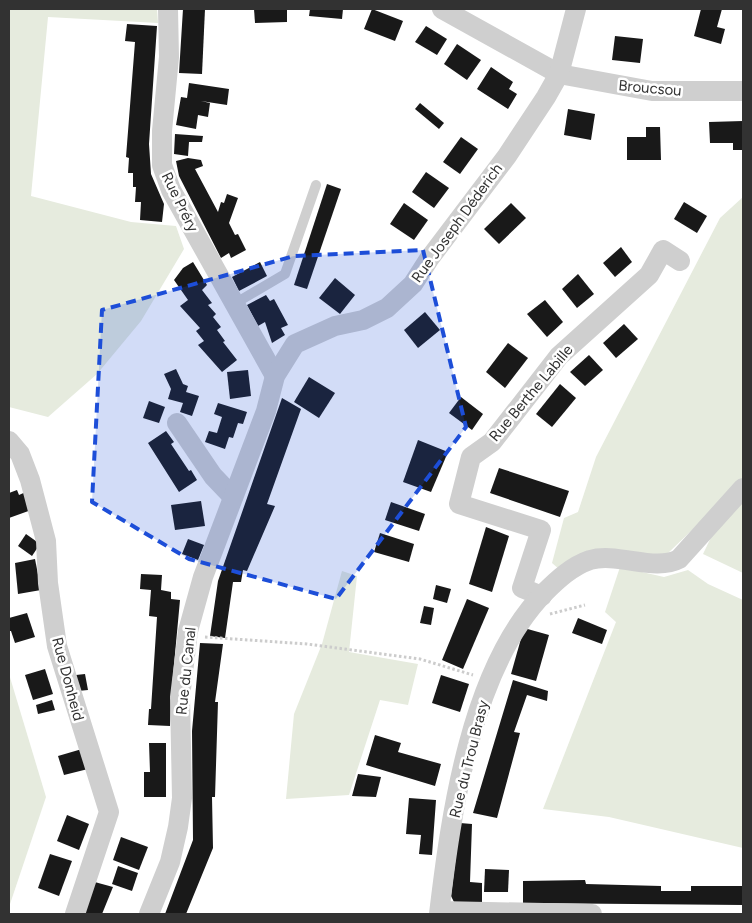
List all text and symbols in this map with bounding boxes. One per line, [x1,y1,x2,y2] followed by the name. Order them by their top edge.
[618,76,682,100] street label: Broucsou
[408,160,506,286] street label: Rue Joseph Déderich
[158,169,202,235] street label: Rue Préry
[485,341,577,445] street label: Rue Berthe Labille
[172,626,200,716] street label: Rue du Canal
[48,635,88,723] street label: Rue Donheid
[446,698,492,820] street label: Rue du Trou Brasy

